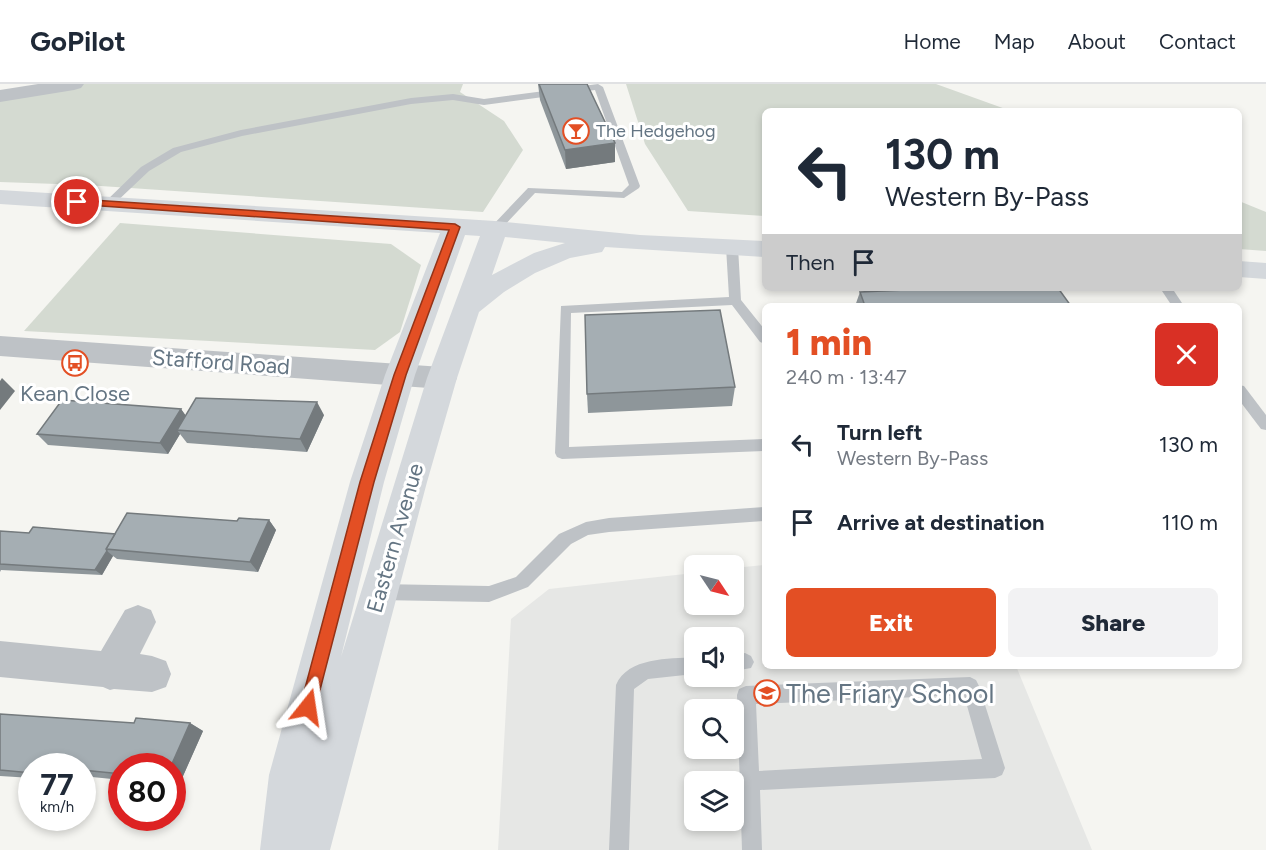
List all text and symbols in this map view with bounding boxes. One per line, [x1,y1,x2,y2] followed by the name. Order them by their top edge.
[30,24,126,58] text: GoPilot
[904,29,961,54] text: Home
[994,29,1035,54] text: Map
[1068,29,1126,54] text: About
[1159,29,1236,54] text: Contact
[561,116,591,146] bar icon: The Hedgehog
[596,120,716,142] place label: The Hedgehog
[885,129,1000,180] text: 130 m
[786,132,864,210] icon: left
[51,176,102,227] pin
[885,180,1089,213] text: Western By-Pass
[60,185,93,218] icon: arrive
[847,246,880,279] icon: arrive
[786,249,835,276] text: Then
[786,321,872,364] text: 1 min
[1155,323,1218,386] button: close
[151,344,291,380] street label: Stafford Road
[60,348,90,378] bus stop icon: Kean Close
[786,365,907,389] text: 240 m · 13:47
[20,380,130,407] place label: Kean Close
[837,419,923,446] text: Turn left
[786,428,819,461] icon: left
[1159,431,1218,458] text: 130 m
[837,446,988,470] text: Western By-Pass
[361,460,429,616] street label: Eastern Avenue
[786,506,819,539] icon: arrive
[837,509,1045,536] text: Arrive at destination
[1162,509,1218,536] text: 110 m
[684,555,744,615] north arrow
[684,555,744,831] map controls
[786,588,996,657] button: Exit
[1008,588,1218,657] button: Share
[684,627,744,687] button: sound
[276,675,340,739] position arrow
[786,677,994,710] place label: The Friary School
[752,678,782,708] school or university icon: The Friary School
[684,699,744,759] button: search
[108,753,186,831] speed limit sign: 80
[40,766,74,803] text: 77
[684,771,744,831] button: layers
[40,798,74,816] text: km/h

